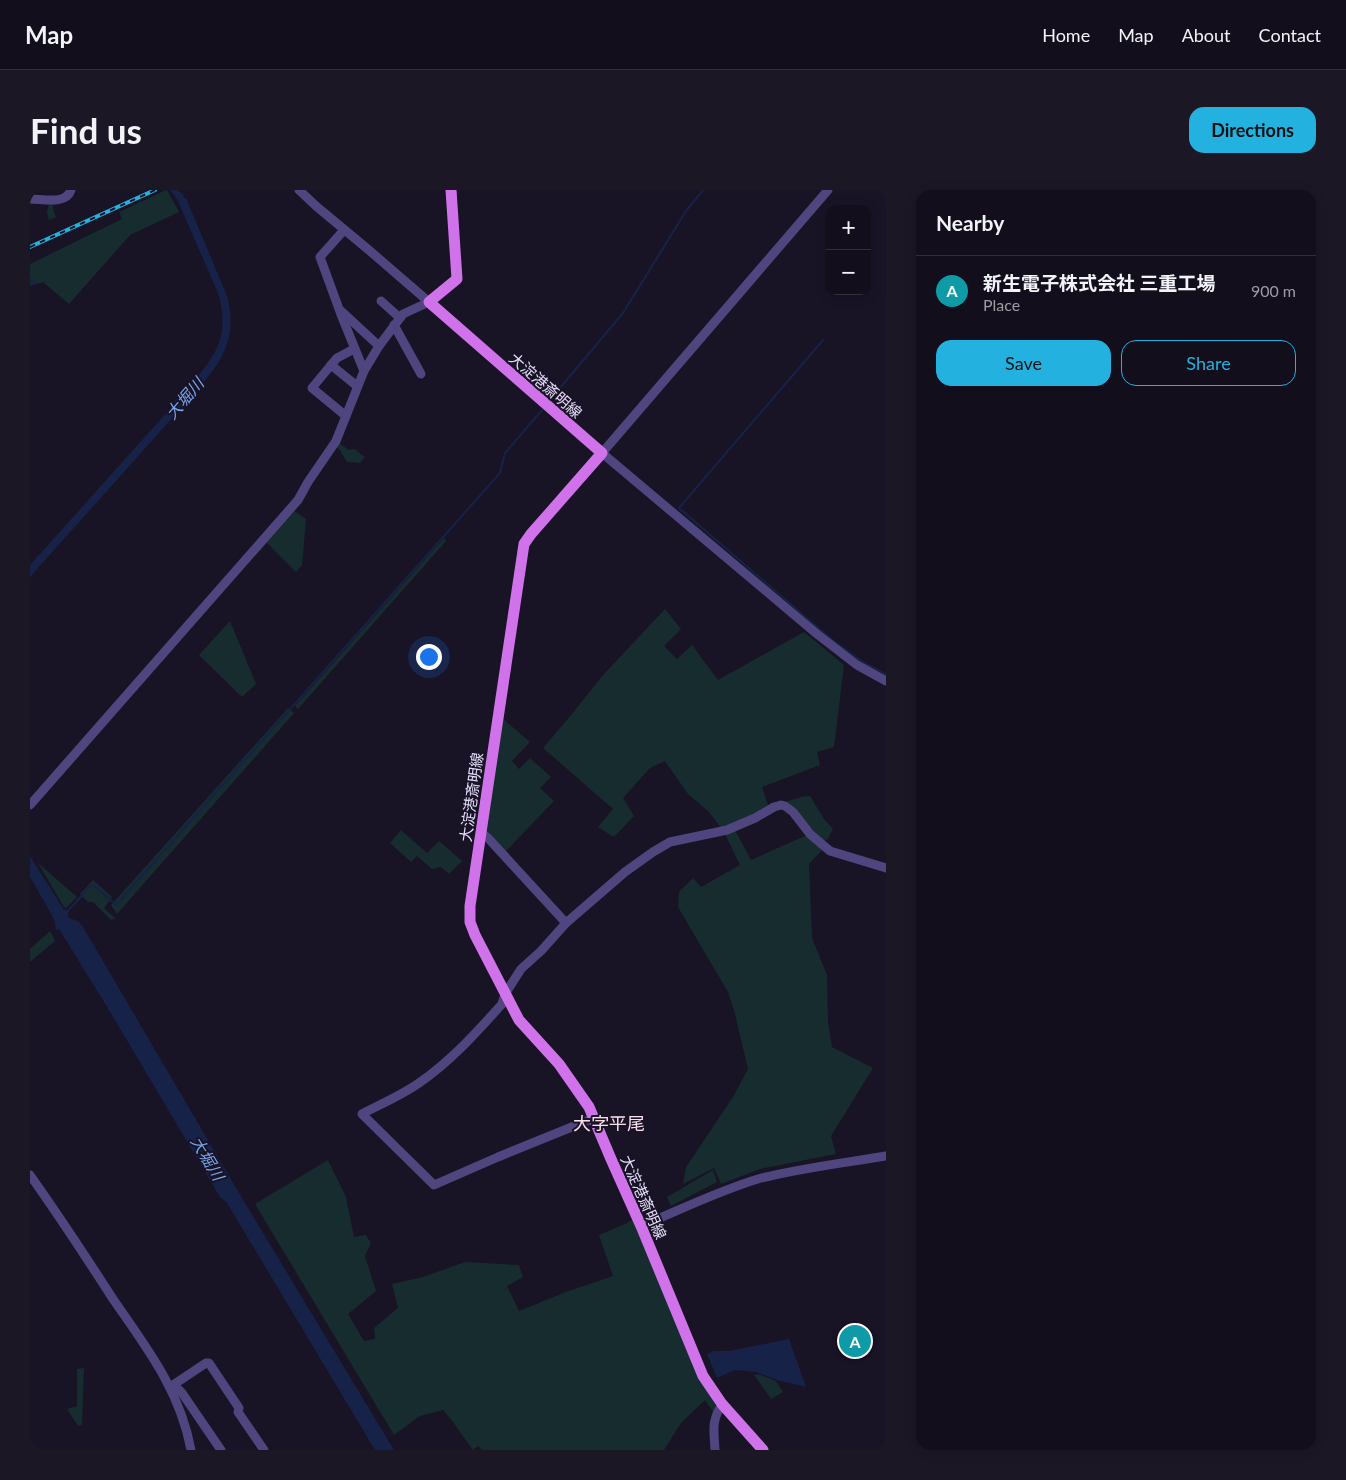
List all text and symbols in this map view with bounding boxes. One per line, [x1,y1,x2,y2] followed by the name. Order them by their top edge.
[25,20,73,49] text: Map
[1042,24,1090,46] text: Home
[1118,24,1154,46] text: Map
[1182,24,1231,46] text: About
[1259,24,1321,46] text: Contact
[1189,107,1316,153] button: Directions
[30,109,142,151] text: Find us
[826,205,871,295] map controls
[826,205,871,250] button: +
[936,210,1004,235] text: Nearby
[826,250,871,295] button: −
[983,271,1216,294] text: 新生電子株式会社 三重工場
[946,281,958,300] text: A
[1251,281,1296,300] text: 900 m
[983,295,1020,314] text: Place
[936,340,1111,386] button: Save
[1121,340,1296,386] button: Share
[506,349,586,421] street label: 大淀港斎明線
[161,372,208,422] water label: 大堀川
[416,644,442,670] your location
[456,751,486,843] street label: 大淀港斎明線
[573,1112,645,1134] district label: 大字平尾
[187,1133,230,1185] water label: 大堀川
[617,1152,671,1242] street label: 大淀港斎明線
[839,1322,871,1360] pin: A

